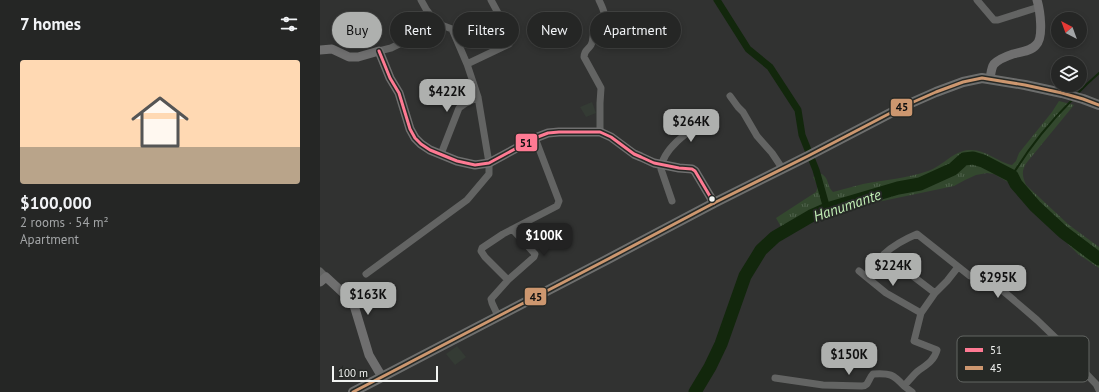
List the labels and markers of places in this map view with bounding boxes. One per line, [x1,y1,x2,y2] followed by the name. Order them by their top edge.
[419,79,475,113] pin: $422K
[663,109,719,143] pin: $264K
[707,194,717,204] unlabelled marker
[516,223,572,257] pin: $100K
[865,253,921,287] pin: $224K
[970,265,1026,299] pin: $295K
[340,282,396,316] pin: $163K
[821,342,877,376] pin: $150K

